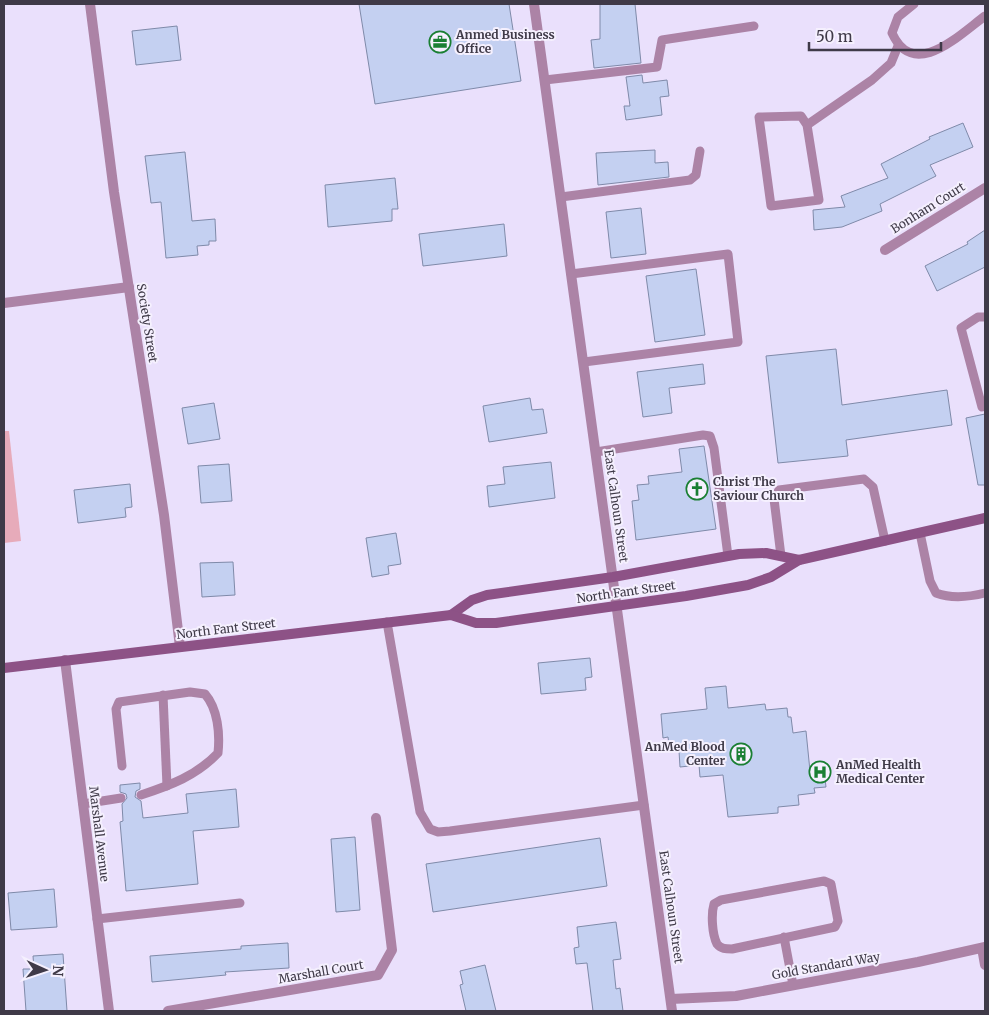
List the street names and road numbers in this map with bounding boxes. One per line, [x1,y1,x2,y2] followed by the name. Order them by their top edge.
[888,179,968,236] street label: Bonham Court
[134,282,161,364] street label: Society Street
[601,449,632,564] street label: East Calhoun Street
[575,577,677,606] street label: North Fant Street
[175,615,277,642] street label: North Fant Street
[86,785,113,883] street label: Marshall Avenue
[656,850,687,965] street label: East Calhoun Street
[771,949,881,982] street label: Gold Standard Way
[277,957,365,986] street label: Marshall Court

